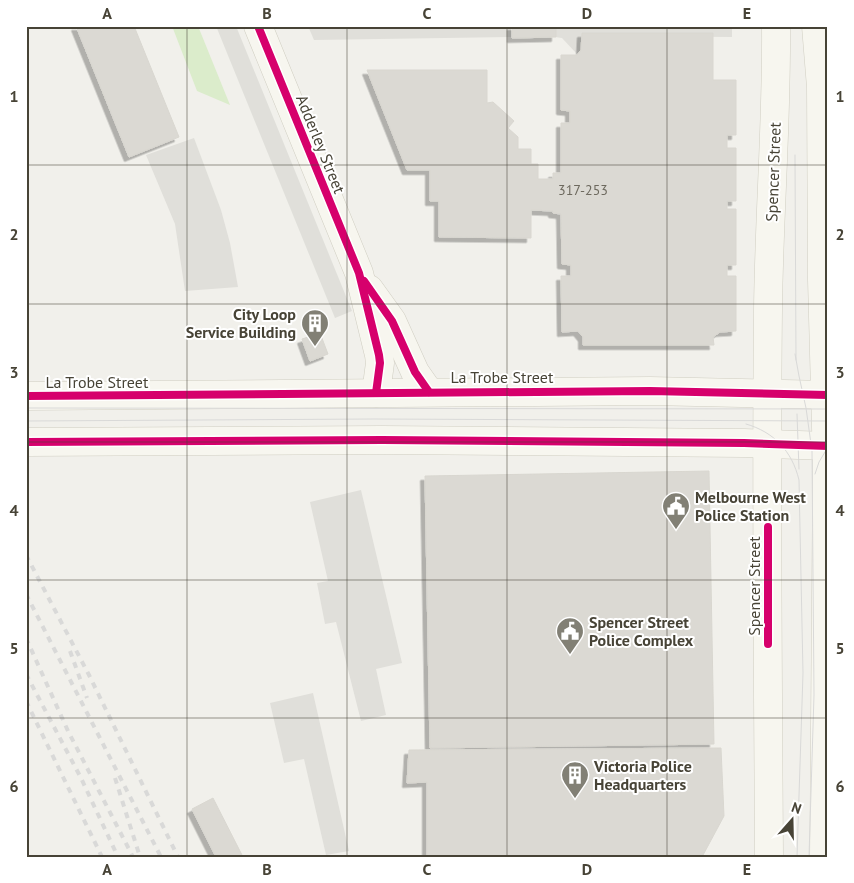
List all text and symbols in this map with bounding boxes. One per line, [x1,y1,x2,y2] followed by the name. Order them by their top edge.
[102,3,112,23] text: A
[262,3,272,23] text: B
[423,3,432,23] text: C
[582,3,592,23] text: D
[743,3,751,23] text: E
[9,86,19,106] text: 1
[835,86,845,106] text: 1
[292,92,350,197] street label: Adderley Street
[761,121,785,222] street label: Spencer Street
[558,181,608,199] house number: 317-253
[9,224,19,244] text: 2
[835,224,845,244] text: 2
[186,304,296,342] place label: City Loop Service Building
[300,308,330,347] building icon: City Loop Service Building
[9,362,19,382] text: 3
[835,362,845,382] text: 3
[451,367,554,387] street label: La Trobe Street
[46,372,149,392] street label: La Trobe Street
[695,487,806,525] place label: Melbourne West Police Station
[661,491,691,530] public building icon: Melbourne West Police Station
[9,500,19,520] text: 4
[835,500,845,520] text: 4
[744,536,764,636] street label: Spencer Street
[589,612,694,650] place label: Spencer Street Police Complex
[555,616,585,655] public building icon: Spencer Street Police Complex
[9,638,19,658] text: 5
[835,638,845,658] text: 5
[593,756,692,794] place label: Victoria Police Headquarters
[560,760,590,799] building icon: Victoria Police Headquarters
[9,776,19,796] text: 6
[835,776,845,796] text: 6
[766,796,816,846] north arrow
[789,798,804,818] text: N
[102,859,112,879] text: A
[262,859,272,879] text: B
[423,859,432,879] text: C
[582,859,592,879] text: D
[743,859,751,879] text: E

